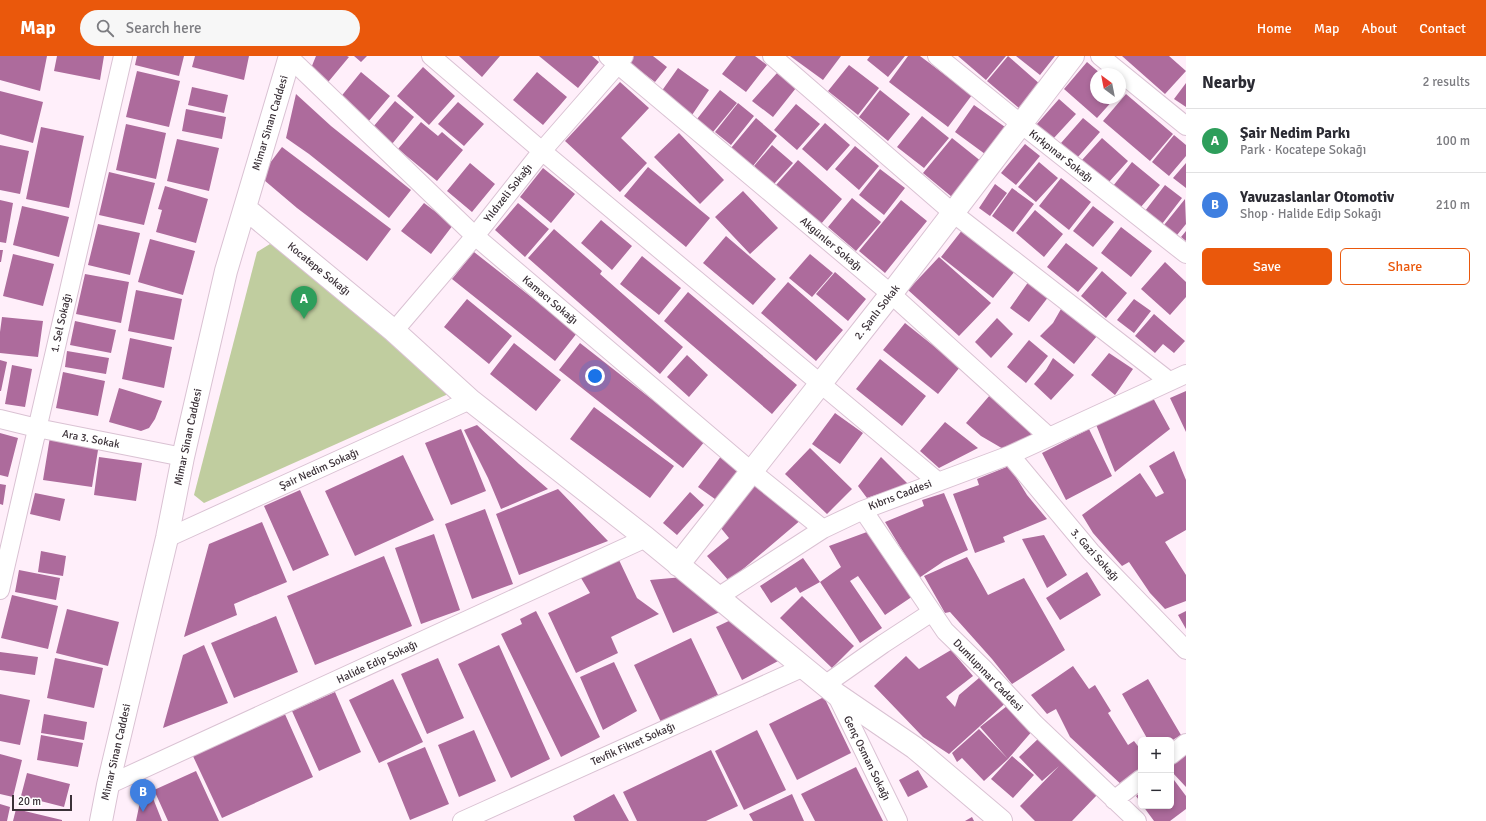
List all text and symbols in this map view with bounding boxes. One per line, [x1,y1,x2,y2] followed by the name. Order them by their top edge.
[80,10,360,46] search box
[20,16,56,40] text: Map
[94,17,116,39] icon: search
[126,19,201,37] text: Search here
[1257,20,1292,37] text: Home
[1314,20,1339,37] text: Map
[1361,20,1397,37] text: About
[1419,20,1466,37] text: Contact
[1090,68,1126,104] north arrow
[1202,72,1255,93] text: Nearby
[249,74,291,172] street label: Mimar Sinan Caddesi
[1422,74,1470,90] text: 2 results
[1240,124,1350,142] text: Şair Nedim Parkı
[1026,127,1096,185] street label: Kırkpınar Sokağı
[1211,133,1219,149] text: A
[1436,133,1470,149] text: 100 m
[1240,142,1366,158] text: Park · Kocatepe Sokağı
[481,161,535,225] street label: Yıldızeli Sokağı
[1240,188,1394,206] text: Yavuzaslanlar Otomotiv
[1211,197,1219,213] text: B
[1436,197,1470,213] text: 210 m
[1240,206,1381,222] text: Shop · Halide Edip Sokağı
[797,214,865,274] street label: Akgünler Sokağı
[285,240,353,298] street label: Kocatepe Sokağı
[1202,248,1332,285] button: Save
[1340,248,1470,285] button: Share
[519,273,581,327] street label: Kamacı Sokağı
[852,282,903,342] street label: 2. Şanlı Sokak
[291,286,317,319] pin: A
[48,292,74,354] street label: 1. Sel Sokağı
[585,366,605,386] your location
[171,387,205,487] street label: Mimar Sinan Caddesi
[61,427,121,451] street label: Ara 3. Sokak
[277,446,361,492] street label: Şair Nedim Sokağı
[866,477,934,513] street label: Kıbrıs Caddesi
[1068,526,1122,584] street label: 3. Gazi Sokağı
[950,636,1026,714] street label: Dumlupınar Caddesi
[335,638,420,686] street label: Halide Edip Sokağı
[99,702,133,802] street label: Mimar Sinan Caddesi
[841,714,893,803] street label: Genç Osman Sokağı
[589,720,677,768] street label: Tevfik Fikret Sokağı
[1138,737,1174,809] map controls
[1138,737,1174,773] button: +
[1138,773,1174,809] button: −
[130,779,156,812] pin: B
[12,793,72,812] scale bar
[18,795,41,808] text: 20 m

